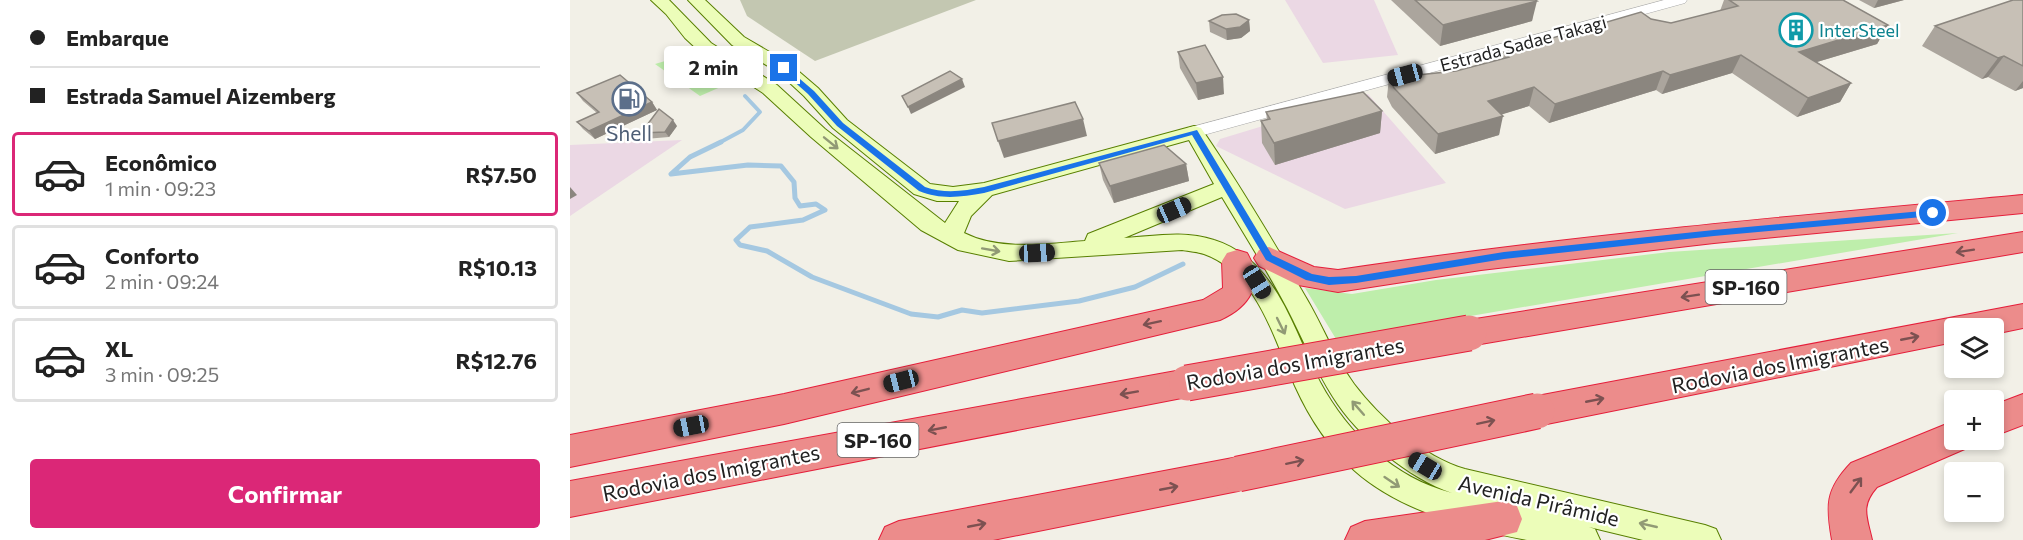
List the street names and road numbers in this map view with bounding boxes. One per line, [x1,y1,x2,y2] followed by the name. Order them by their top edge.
[1437,10,1609,76] street label: Estrada Sadae Takagi
[1706,270,1786,304] road number: SP-160
[1669,331,1891,397] street label: Rodovia dos Imigrantes
[1184,332,1406,394] street label: Rodovia dos Imigrantes
[838,423,918,457] road number: SP-160
[600,439,822,505] street label: Rodovia dos Imigrantes
[1456,469,1622,531] street label: Avenida Pirâmide

